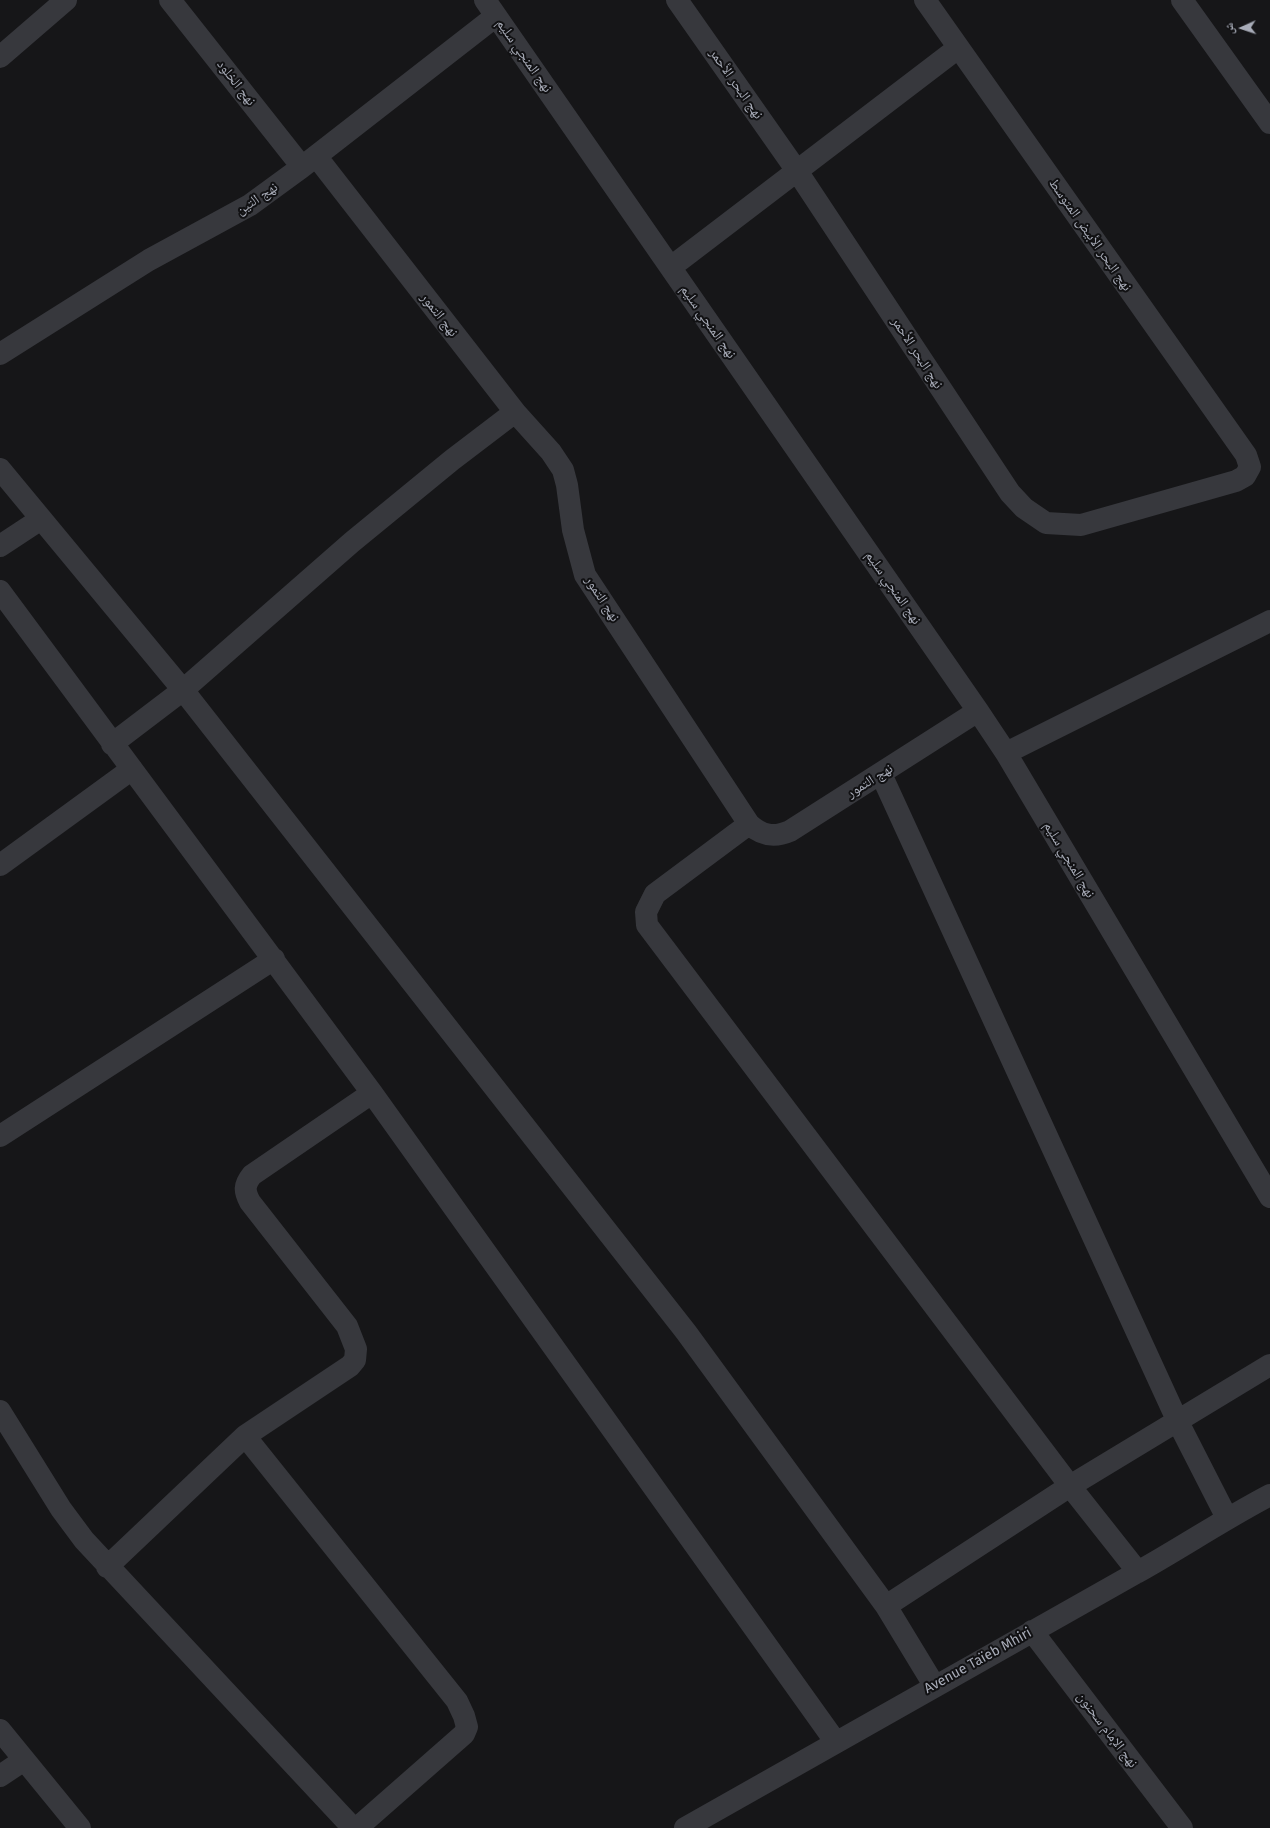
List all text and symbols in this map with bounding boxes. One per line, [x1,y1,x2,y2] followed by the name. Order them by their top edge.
[1222,8,1262,48] north arrow
[492,16,556,96] street label: نهج المنجي سليم
[1223,22,1236,35] text: ش
[706,46,766,122] street label: نهج البحر الأحمر
[213,57,259,109] street label: نهج الخلود
[1045,175,1135,295] street label: نهج البحر الأبيض المتوسط
[233,179,281,219] street label: نهج التين
[676,282,740,362] street label: نهج المنجي سليم
[417,290,461,340] street label: نهج التمور
[888,314,946,392] street label: نهج البحر الأحمر
[861,548,925,628] street label: نهج المنجي سليم
[581,573,623,625] street label: نهج التمور
[844,760,896,802] street label: نهج التمور
[1040,819,1098,901] street label: نهج المنجي سليم
[921,1624,1035,1698] street label: Avenue Taïeb Mhiri
[1073,1689,1141,1771] street label: نهج الإمام سحنون

